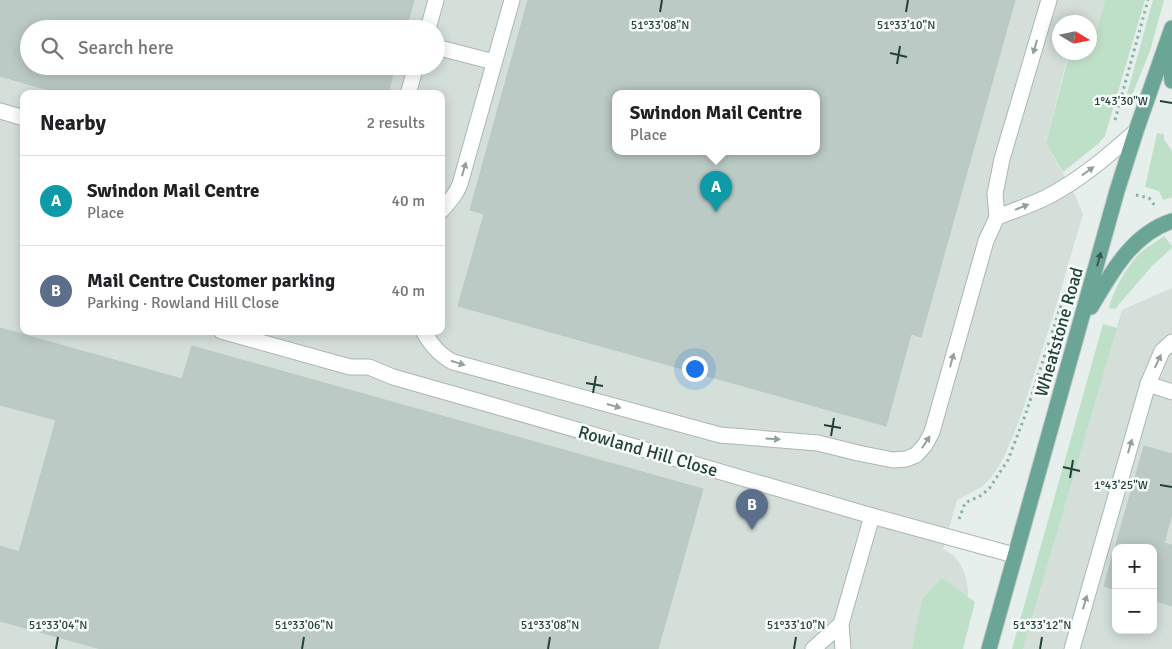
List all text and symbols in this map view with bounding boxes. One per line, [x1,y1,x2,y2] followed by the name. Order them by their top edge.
[1052,15,1097,60] north arrow
[631,18,689,33] text: 51°33'08"N
[877,18,935,33] text: 51°33'10"N
[20,20,445,75] search box
[38,34,66,62] icon: search
[78,36,174,60] text: Search here
[1031,39,1039,54] one-way arrow
[612,90,820,155] popup
[1094,94,1148,109] text: 1°43'30"W
[630,101,802,125] text: Swindon Mail Centre
[40,110,106,136] text: Nearby
[366,113,425,133] text: 2 results
[630,125,667,145] text: Place
[461,161,469,176] one-way arrow
[1081,166,1095,176] one-way arrow
[700,171,732,212] pin: A
[87,179,259,203] text: Swindon Mail Centre
[51,191,61,211] text: A
[391,191,425,211] text: 40 m
[87,203,124,223] text: Place
[1015,203,1030,211] one-way arrow
[1095,252,1103,267] one-way arrow
[1030,265,1088,399] street label: Wheatstone Road
[87,269,335,293] text: Mail Centre Customer parking
[51,281,61,301] text: B
[391,281,425,301] text: 40 m
[87,293,279,313] text: Parking · Rowland Hill Close
[948,353,956,368] one-way arrow
[1154,354,1162,368] one-way arrow
[682,356,708,382] your location
[451,359,466,367] one-way arrow
[607,403,622,411] one-way arrow
[576,421,720,481] street label: Rowland Hill Close
[921,435,931,448] one-way arrow
[765,436,781,444] one-way arrow
[1127,438,1135,453] one-way arrow
[1094,478,1148,493] text: 1°43'25"W
[736,489,768,530] pin: B
[1112,544,1157,634] map controls
[1112,544,1157,589] button: +
[1112,589,1157,634] button: −
[1082,595,1090,610] one-way arrow
[29,618,87,633] text: 51°33'04"N
[275,618,333,633] text: 51°33'06"N
[521,618,579,633] text: 51°33'08"N
[767,618,825,633] text: 51°33'10"N
[1013,618,1071,633] text: 51°33'12"N

